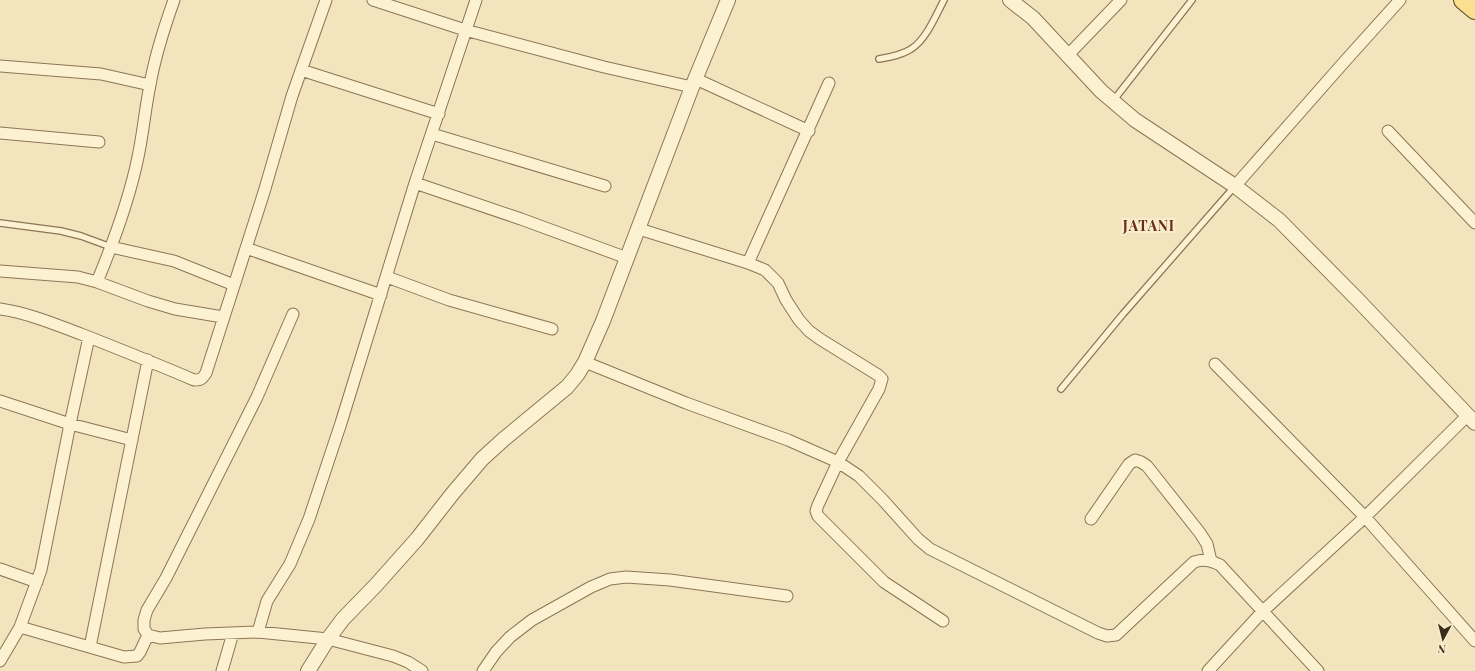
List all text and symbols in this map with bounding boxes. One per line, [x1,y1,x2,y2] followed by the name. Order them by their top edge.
[1122,216,1175,235] district label: JATANI
[1423,619,1463,659] north arrow
[1437,641,1447,657] text: N

